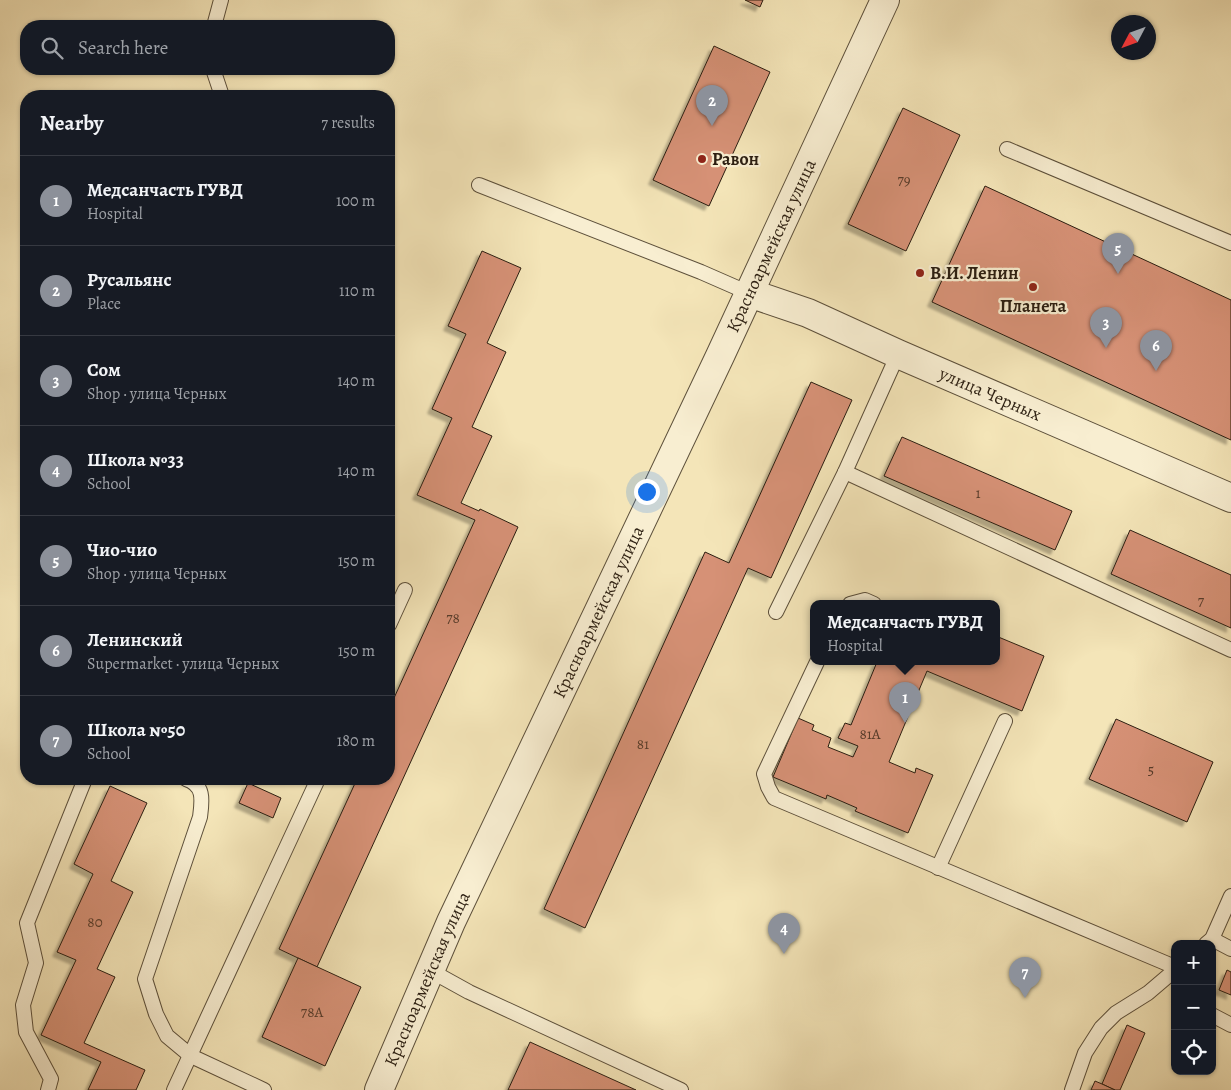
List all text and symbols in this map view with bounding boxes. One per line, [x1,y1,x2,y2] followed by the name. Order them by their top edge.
[1111,15,1156,60] north arrow
[20,20,395,75] search box
[38,34,66,62] icon: search
[78,35,168,61] text: Search here
[696,85,728,126] pin: 2
[40,109,103,137] text: Nearby
[321,112,375,134] text: 7 results
[712,147,759,171] place label: Равон
[696,153,708,165] marker: Равон
[721,155,822,336] street label: Красноармейская улица
[897,170,911,190] house number: 79
[87,177,243,203] text: Медсанчасть ГУВД
[53,190,59,212] text: 1
[336,190,375,212] text: 100 m
[87,203,143,225] text: Hospital
[1102,233,1134,274] pin: 5
[930,261,1019,285] place label: В.И. Ленин
[87,267,172,293] text: Русальянс
[914,267,926,279] marker: В.И. Ленин
[52,280,60,302] text: 2
[339,280,375,302] text: 110 m
[1027,281,1039,293] marker: Планета
[87,293,121,315] text: Place
[1000,294,1067,318] place label: Планета
[1090,307,1122,348] pin: 3
[1140,330,1172,371] pin: 6
[87,357,121,383] text: Сом
[935,361,1045,427] street label: улица Черных
[53,370,59,392] text: 3
[337,370,375,392] text: 140 m
[87,383,227,405] text: Shop · улица Черных
[87,447,184,473] text: Школа №33
[52,460,60,482] text: 4
[337,460,375,482] text: 140 m
[87,473,130,495] text: School
[634,479,660,505] your location
[975,483,981,503] house number: 1
[547,521,650,702] street label: Красноармейская улица
[87,537,157,563] text: Чио-чио
[53,550,59,572] text: 5
[338,550,375,572] text: 150 m
[87,563,227,585] text: Shop · улица Черных
[1198,591,1205,611] house number: 7
[810,600,1000,665] popup
[446,608,460,628] house number: 78
[827,609,983,635] text: Медсанчасть ГУВД
[87,627,183,653] text: Ленинский
[827,635,883,657] text: Hospital
[52,640,60,662] text: 6
[338,640,375,662] text: 150 m
[87,653,279,675] text: Supermarket · улица Черных
[889,682,921,723] pin: 1
[87,717,185,743] text: Школа №50
[859,724,881,744] house number: 81А
[53,730,59,752] text: 7
[337,730,375,752] text: 180 m
[637,734,649,754] house number: 81
[87,743,130,765] text: School
[1148,760,1154,780] house number: 5
[379,887,476,1070] street label: Красноармейская улица
[87,912,103,932] house number: 80
[768,913,800,954] pin: 4
[1171,940,1216,1075] map controls
[1171,940,1216,985] button: +
[1009,957,1041,998] pin: 7
[1171,985,1216,1030] button: −
[301,1002,323,1022] house number: 78А
[1171,1030,1216,1075] button: locate

